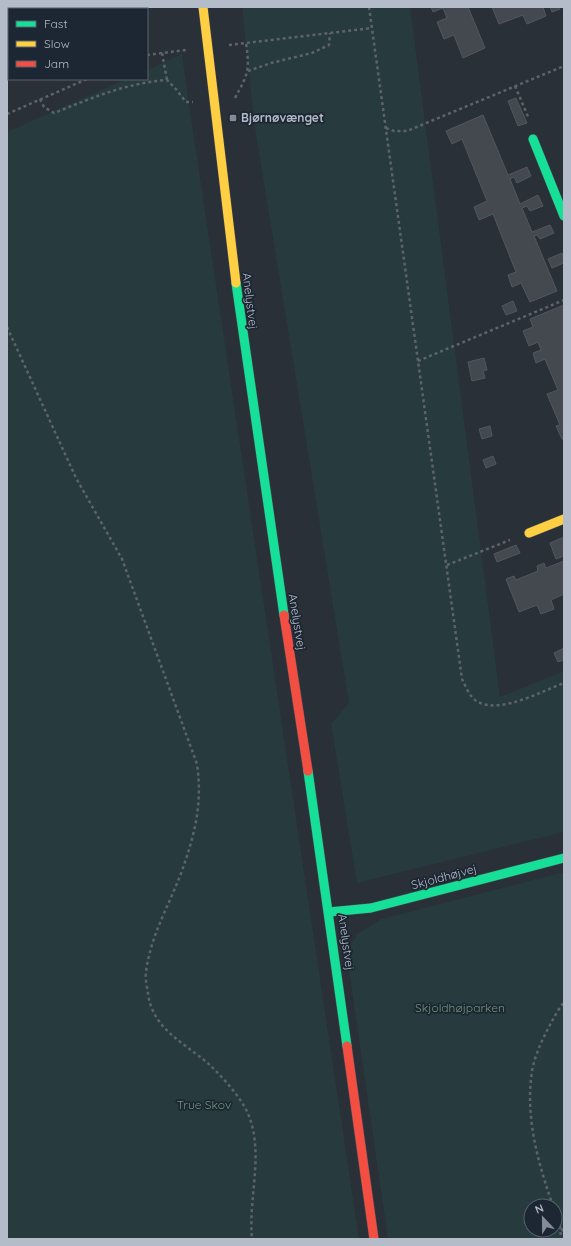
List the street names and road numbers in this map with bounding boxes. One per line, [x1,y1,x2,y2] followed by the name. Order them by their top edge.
[240,272,261,330] street label: Anelystvej
[286,593,309,651] street label: Anelystvej
[410,861,478,892] street label: Skjoldhøjvej
[335,913,358,971] street label: Anelystvej

